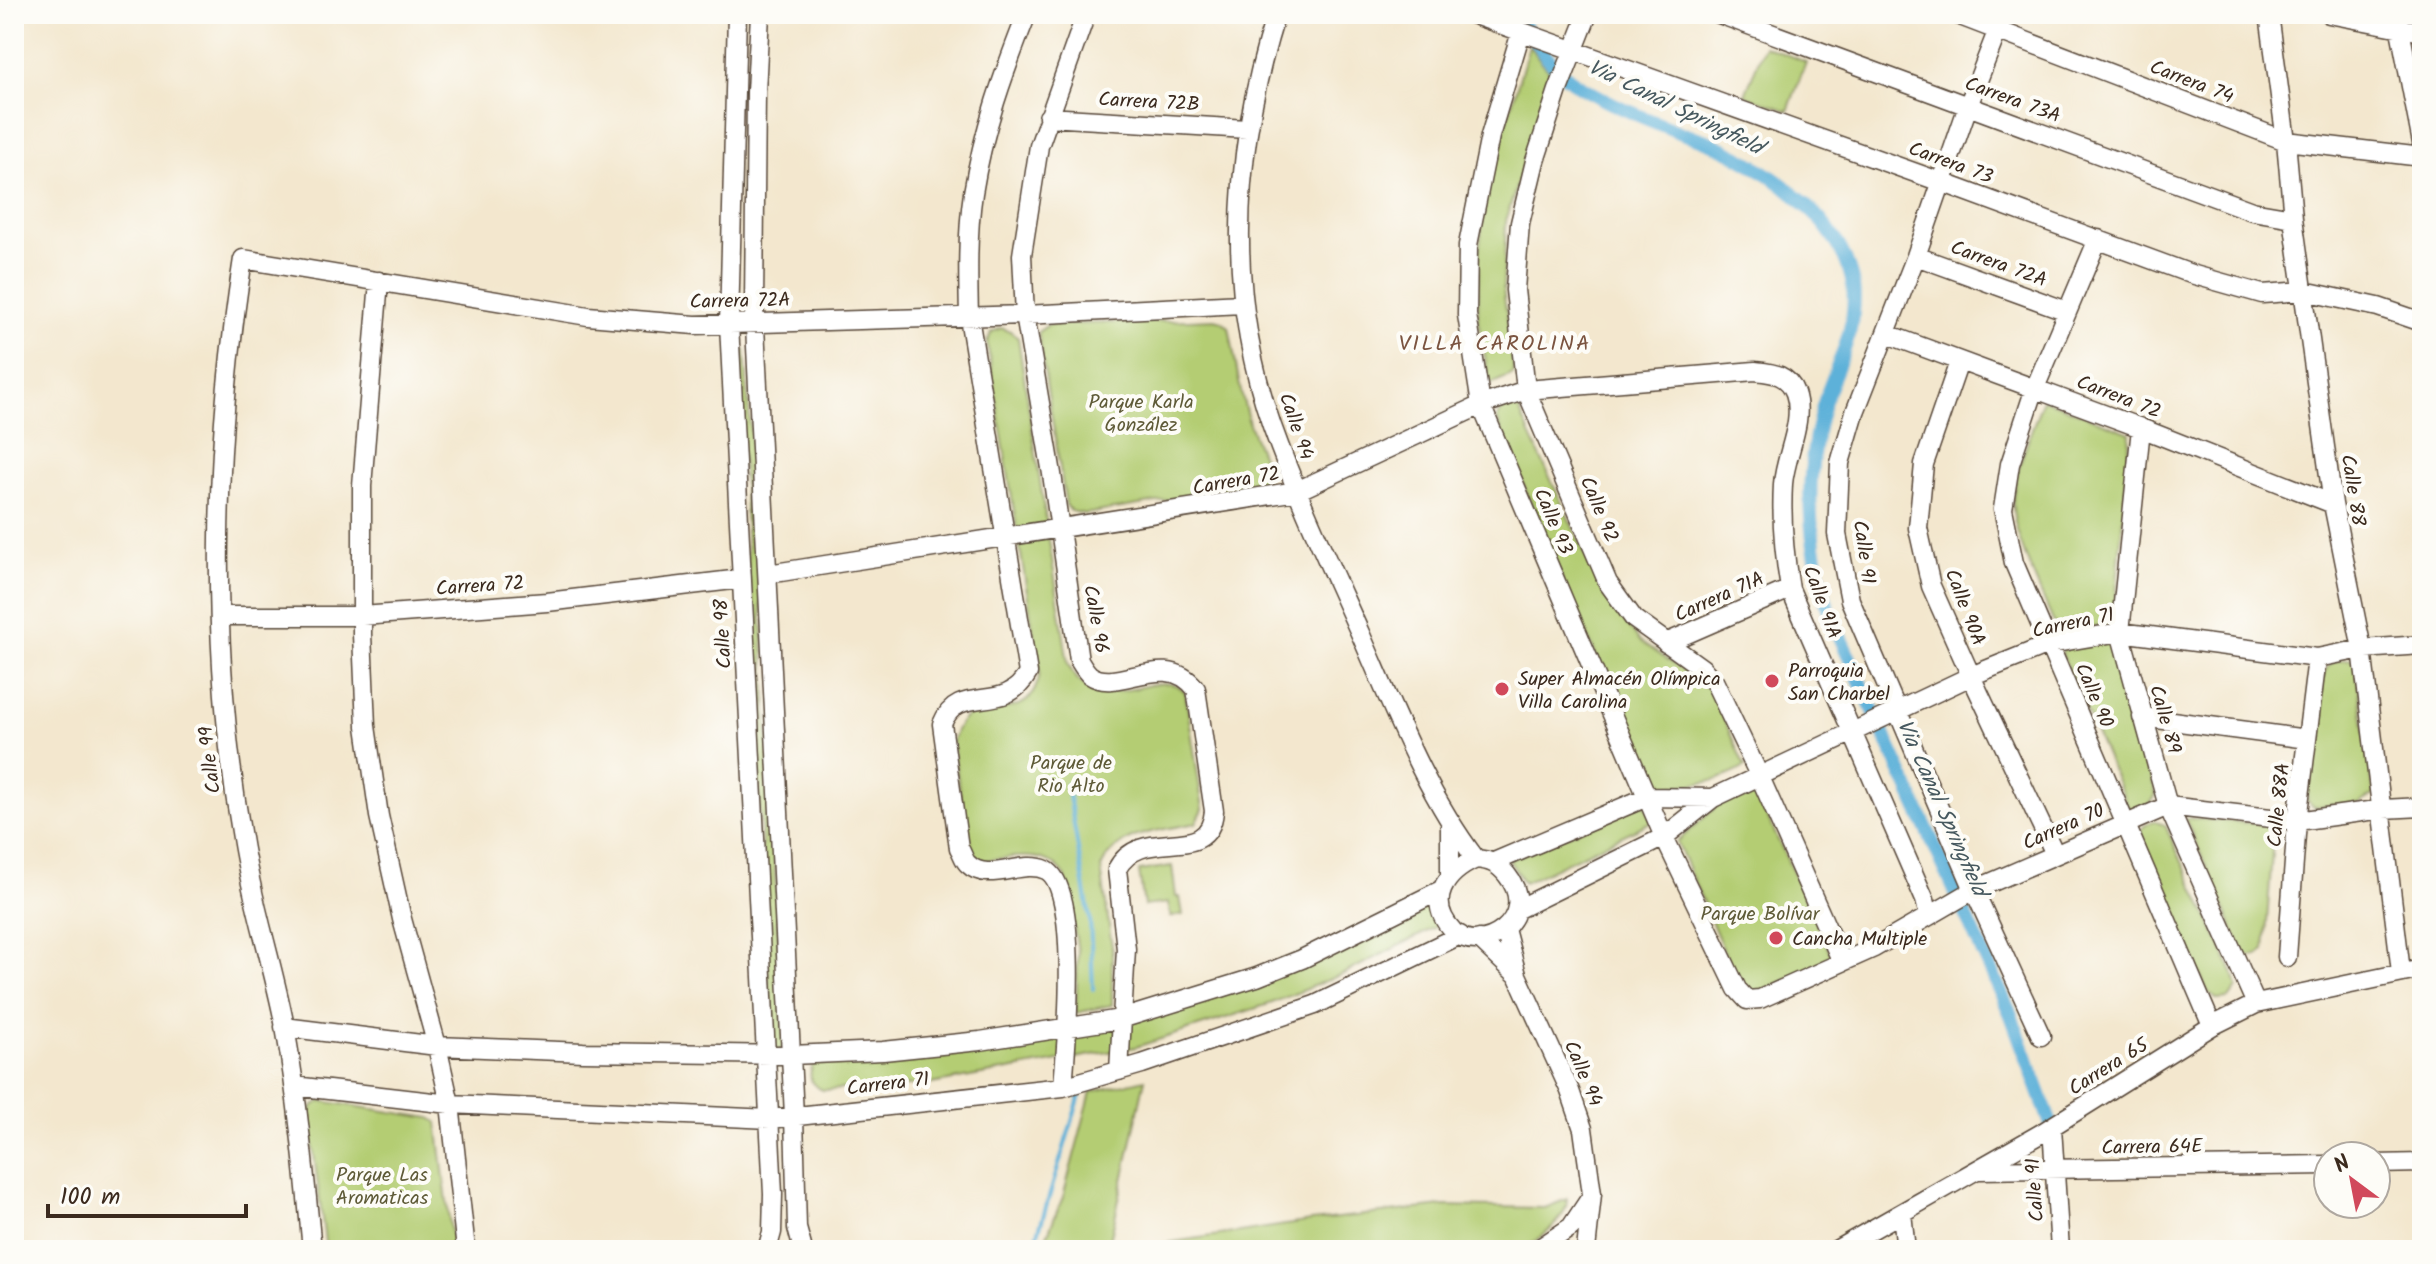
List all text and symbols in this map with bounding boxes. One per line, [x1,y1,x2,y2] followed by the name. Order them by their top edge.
[1582,51,1773,168] water label: Via Canal Springfield
[2145,52,2238,114] street label: Carrera 74
[1960,69,2065,133] street label: Carrera 73A
[1098,84,1200,122] street label: Carrera 72B
[1903,134,1997,194] street label: Carrera 73
[1946,233,2051,297] street label: Carrera 72A
[689,285,791,319] street label: Carrera 72A
[1399,327,1591,362] district label: VILLA CAROLINA
[2071,367,2165,429] street label: Carrera 72
[1088,387,1194,442] park label: Parque Karla González
[1269,389,1321,464] street label: Calle 94
[2331,452,2374,529] street label: Calle 88
[1190,459,1283,505] street label: Carrera 72
[1570,472,1626,548] street label: Calle 92
[1524,484,1580,560] street label: Calle 93
[1843,518,1883,586] street label: Calle 91
[1793,561,1849,644] street label: Calle 91A
[1670,564,1770,632] street label: Carrera 71A
[1935,565,1993,651] street label: Calle 90A
[435,568,525,606] street label: Carrera 72
[1073,583,1117,656] street label: Calle 96
[706,597,742,670] street label: Calle 98
[2029,600,2117,648] street label: Carrera 71
[1788,656,1890,711] place label: Parroquia San Charbel
[2065,658,2121,733] street label: Calle 90
[1518,664,1721,719] place label: Super Almacén Olímpica Villa Carolina
[1763,672,1781,690] marker: Parroquia San Charbel
[1493,680,1511,698] marker: Super Almacén Olímpica Villa Carolina
[2139,682,2189,758] street label: Calle 89
[1886,714,1998,907] water label: Via Canal Springfield
[191,724,231,795] street label: Calle 99
[1030,748,1112,803] park label: Parque de Rio Alto
[2260,762,2300,849] street label: Calle 88A
[2018,796,2110,860] street label: Carrera 70
[1701,899,1821,931] park label: Parque Bolívar
[1792,924,1927,956] place label: Cancha Multiple
[1767,929,1785,947] marker: Cancha Multiple
[2063,1030,2157,1105] street label: Carrera 65
[1554,1036,1610,1112] street label: Calle 94
[845,1064,931,1106] street label: Carrera 71
[2101,1131,2204,1165] street label: Carrera 64E
[2312,1140,2392,1220] north arrow
[2328,1147,2358,1184] text: N
[2018,1157,2054,1223] street label: Calle 91
[336,1160,429,1215] park label: Parque Las Aromaticas
[48,1168,246,1218] scale bar
[60,1178,120,1217] text: 100 m

